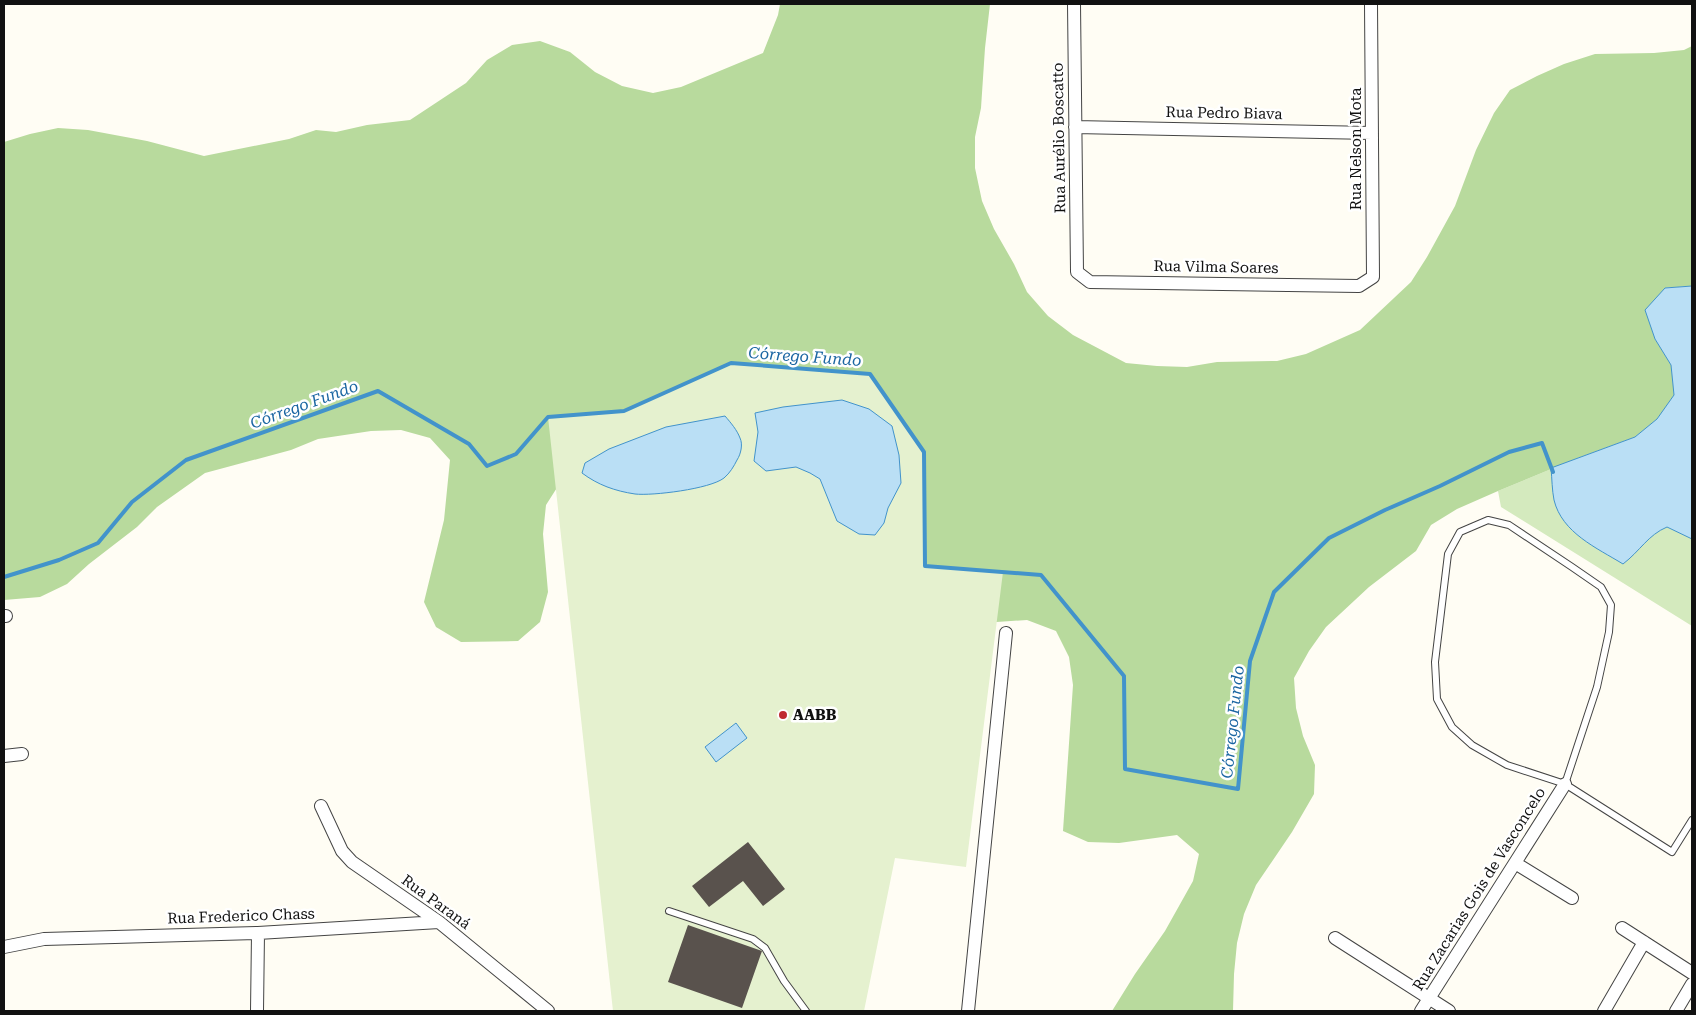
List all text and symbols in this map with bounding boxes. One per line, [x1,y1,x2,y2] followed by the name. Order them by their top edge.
[1049,62,1069,214] street label: Rua Aurélio Boscatto
[1347,88,1365,210] street label: Rua Nelson Mota
[1165,103,1283,123] street label: Rua Pedro Biava
[1153,257,1279,277] street label: Rua Vilma Soares
[748,343,862,370] water label: Córrego Fundo
[248,376,361,433] water label: Córrego Fundo
[1217,665,1248,779] water label: Córrego Fundo
[793,706,837,724] place label: AABB
[777,709,789,721] marker: AABB
[1409,784,1549,994] street label: Rua Zacarias Gois de Vasconcelo
[398,871,474,933] street label: Rua Paraná
[167,904,315,928] street label: Rua Frederico Chass

